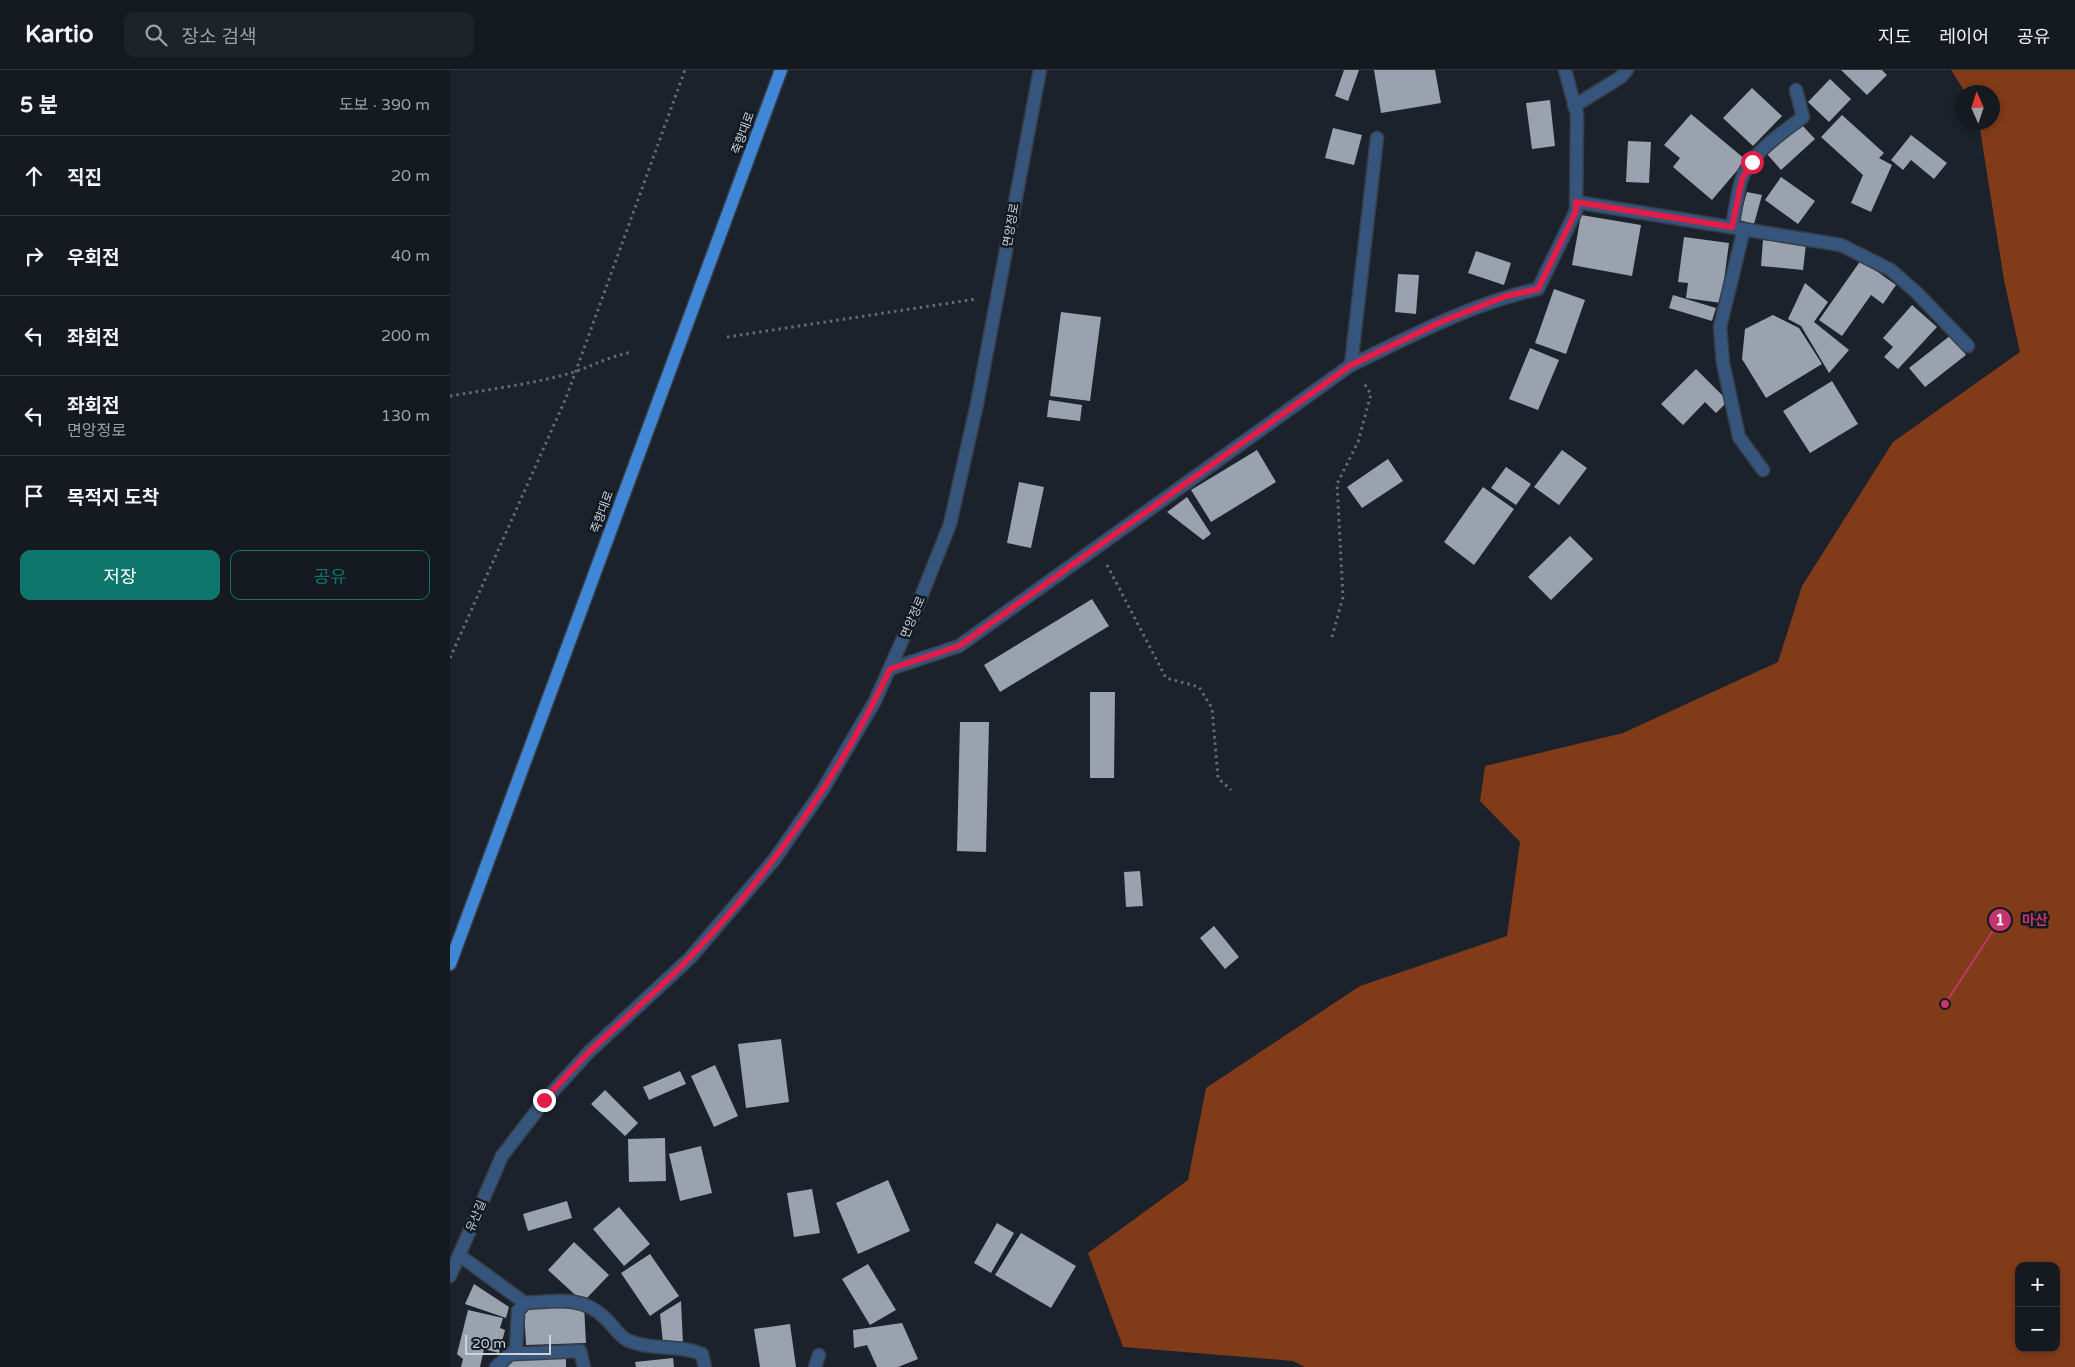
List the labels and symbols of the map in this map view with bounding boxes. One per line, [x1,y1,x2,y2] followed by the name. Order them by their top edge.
[1955,85,2000,130] north arrow
[729,110,757,156] street label: 죽향대로
[1741,151,1764,174] route start
[1000,202,1022,248] street label: 면앙정로
[588,489,616,535] street label: 죽향대로
[898,594,928,640] street label: 면앙정로
[1987,906,2058,935] callout: 마산
[1995,911,2005,929] text: 1
[2022,912,2048,929] text: 마산
[533,1089,556,1112] route end
[463,1198,489,1234] street label: 유산길
[465,1332,551,1355] scale bar

